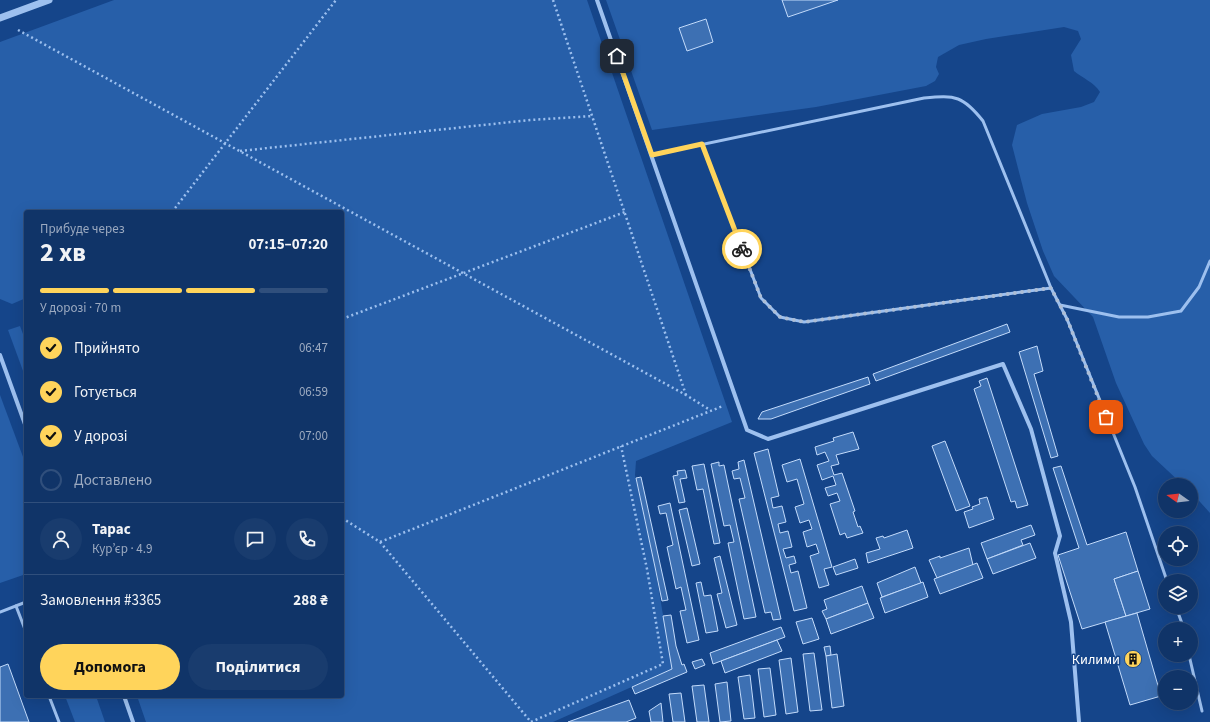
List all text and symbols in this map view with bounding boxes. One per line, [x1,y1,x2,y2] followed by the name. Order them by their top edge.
[600,39,634,73] pin
[606,45,628,67] icon: home
[40,220,125,238] text: Прибуде через
[722,229,762,269] courier
[40,234,86,271] text: 2 хв
[248,234,328,255] text: 07:15–07:20
[731,238,753,260] icon: bike
[40,299,121,317] text: У дорозі · 70 m
[40,337,62,359] icon: check
[74,338,140,359] text: Прийнято
[299,339,328,357] text: 06:47
[40,381,62,403] icon: check
[74,382,137,403] text: Готується
[299,383,328,401] text: 06:59
[1089,400,1123,434] pin
[1095,406,1117,428] icon: bag
[40,425,62,447] icon: check
[74,426,128,447] text: У дорозі
[299,427,328,445] text: 07:00
[74,470,152,491] text: Доставлено
[1158,478,1198,518] north arrow
[1158,478,1198,710] map controls
[40,518,82,560] button: person
[234,518,276,560] button: chat
[286,518,328,560] button: phone
[92,519,131,540] text: Тарас
[1158,526,1198,566] button: locate
[92,540,152,558] text: Кур’єр · 4.9
[1158,574,1198,614] button: layers
[40,590,161,611] text: Замовлення #3365
[293,590,328,611] text: 288 ₴
[1158,622,1198,662] button: +
[40,644,180,690] button: Допомога
[188,644,328,690] button: Поділитися
[1123,649,1143,669] building icon: Килими
[1072,650,1120,670] place label: Килими
[1158,670,1198,710] button: −

